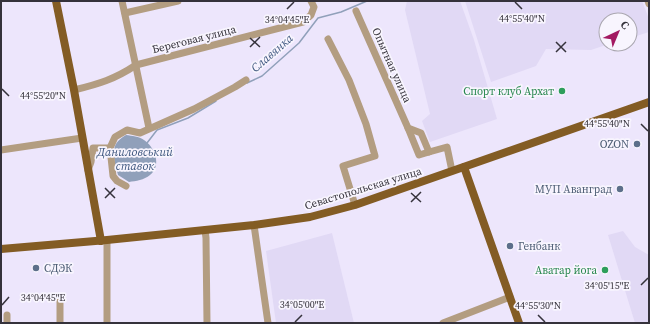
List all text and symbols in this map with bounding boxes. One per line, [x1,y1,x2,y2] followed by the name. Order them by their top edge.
[499,12,545,25] text: 44°55'40"N
[598,12,638,52] north arrow
[265,13,309,26] text: 34°04'45"E
[617,17,632,33] text: С
[151,22,238,57] street label: Береговая улица
[368,25,415,105] street label: Опытная улица
[248,30,297,76] water label: Славянка
[463,84,554,99] place label: Спорт клуб Архат
[557,86,567,96] marker: Спорт клуб Архат
[20,89,66,102] text: 44°55'20"N
[584,117,630,130] text: 44°55'40"N
[600,137,629,152] place label: OZON
[632,139,642,149] marker: OZON
[96,144,173,174] water label: Даниловський ставок
[303,163,424,213] street label: Севастопольская улица
[535,182,612,197] place label: МУП Аванград
[615,184,625,194] marker: МУП Аванград
[518,239,560,254] place label: Генбанк
[505,241,515,251] marker: Генбанк
[44,261,73,276] place label: СДЭК
[31,263,41,273] marker: СДЭК
[535,263,597,278] place label: Аватар йога
[600,265,610,275] marker: Аватар йога
[585,279,629,292] text: 34°05'15"E
[21,291,65,304] text: 34°04'45"E
[280,298,324,311] text: 34°05'00"E
[515,299,561,312] text: 44°55'30"N

